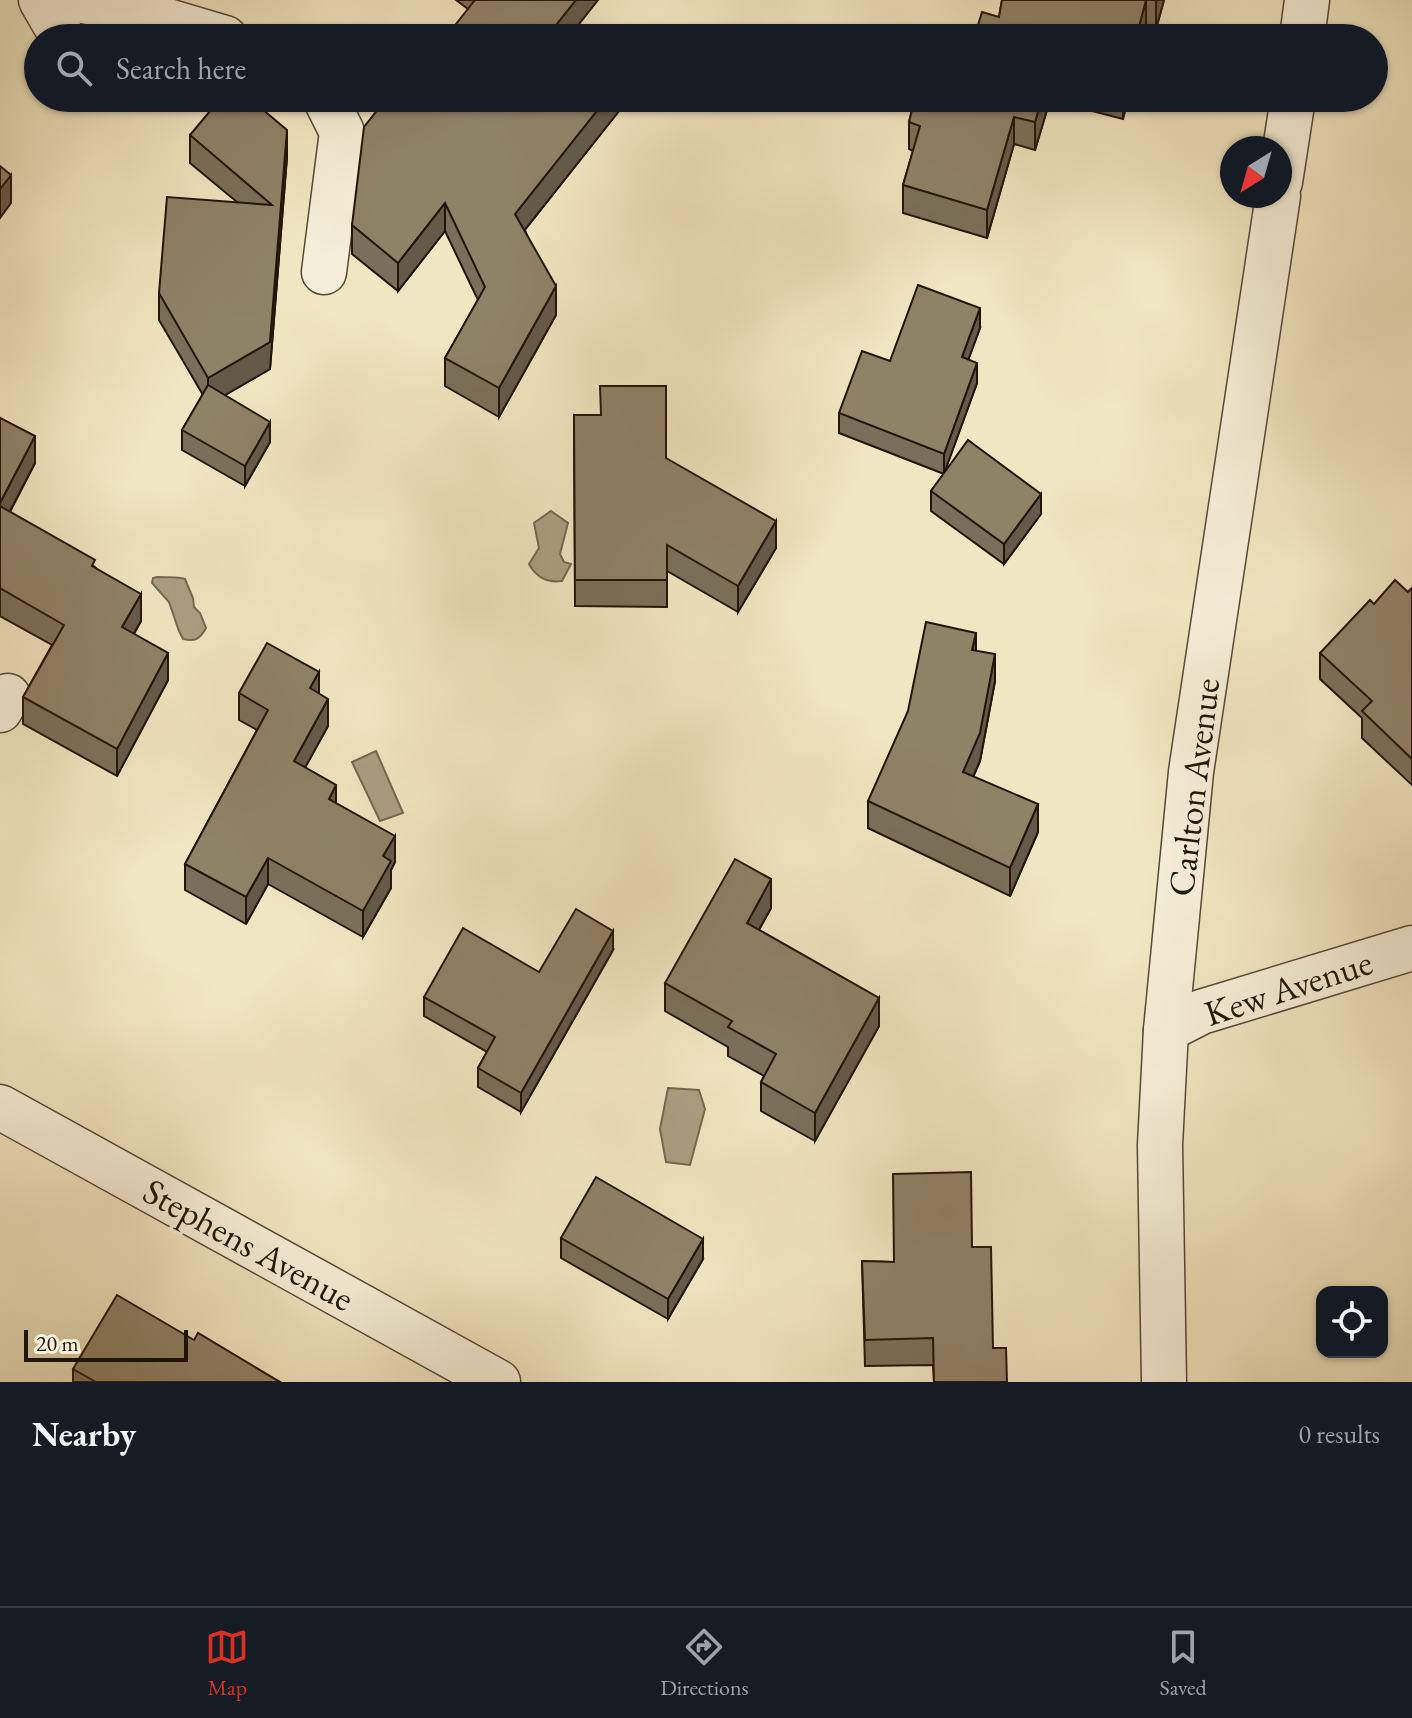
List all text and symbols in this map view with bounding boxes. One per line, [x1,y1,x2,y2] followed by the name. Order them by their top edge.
[24,24,1388,112] search box
[52,46,96,90] icon: search
[116,49,246,88] text: Search here
[1220,136,1292,208] north arrow
[1157,675,1230,899] street label: Carlton Avenue
[1198,938,1378,1037] street label: Kew Avenue
[135,1167,362,1322] street label: Stephens Avenue
[1316,1286,1388,1358] map controls
[1316,1286,1388,1358] button: locate
[24,1326,188,1362] scale bar
[36,1329,79,1358] text: 20 m
[32,1412,136,1456] text: Nearby
[1299,1417,1380,1451] text: 0 results
[205,1625,249,1702] tab: Map
[660,1625,749,1702] tab: Directions
[1159,1625,1207,1702] tab: Saved

